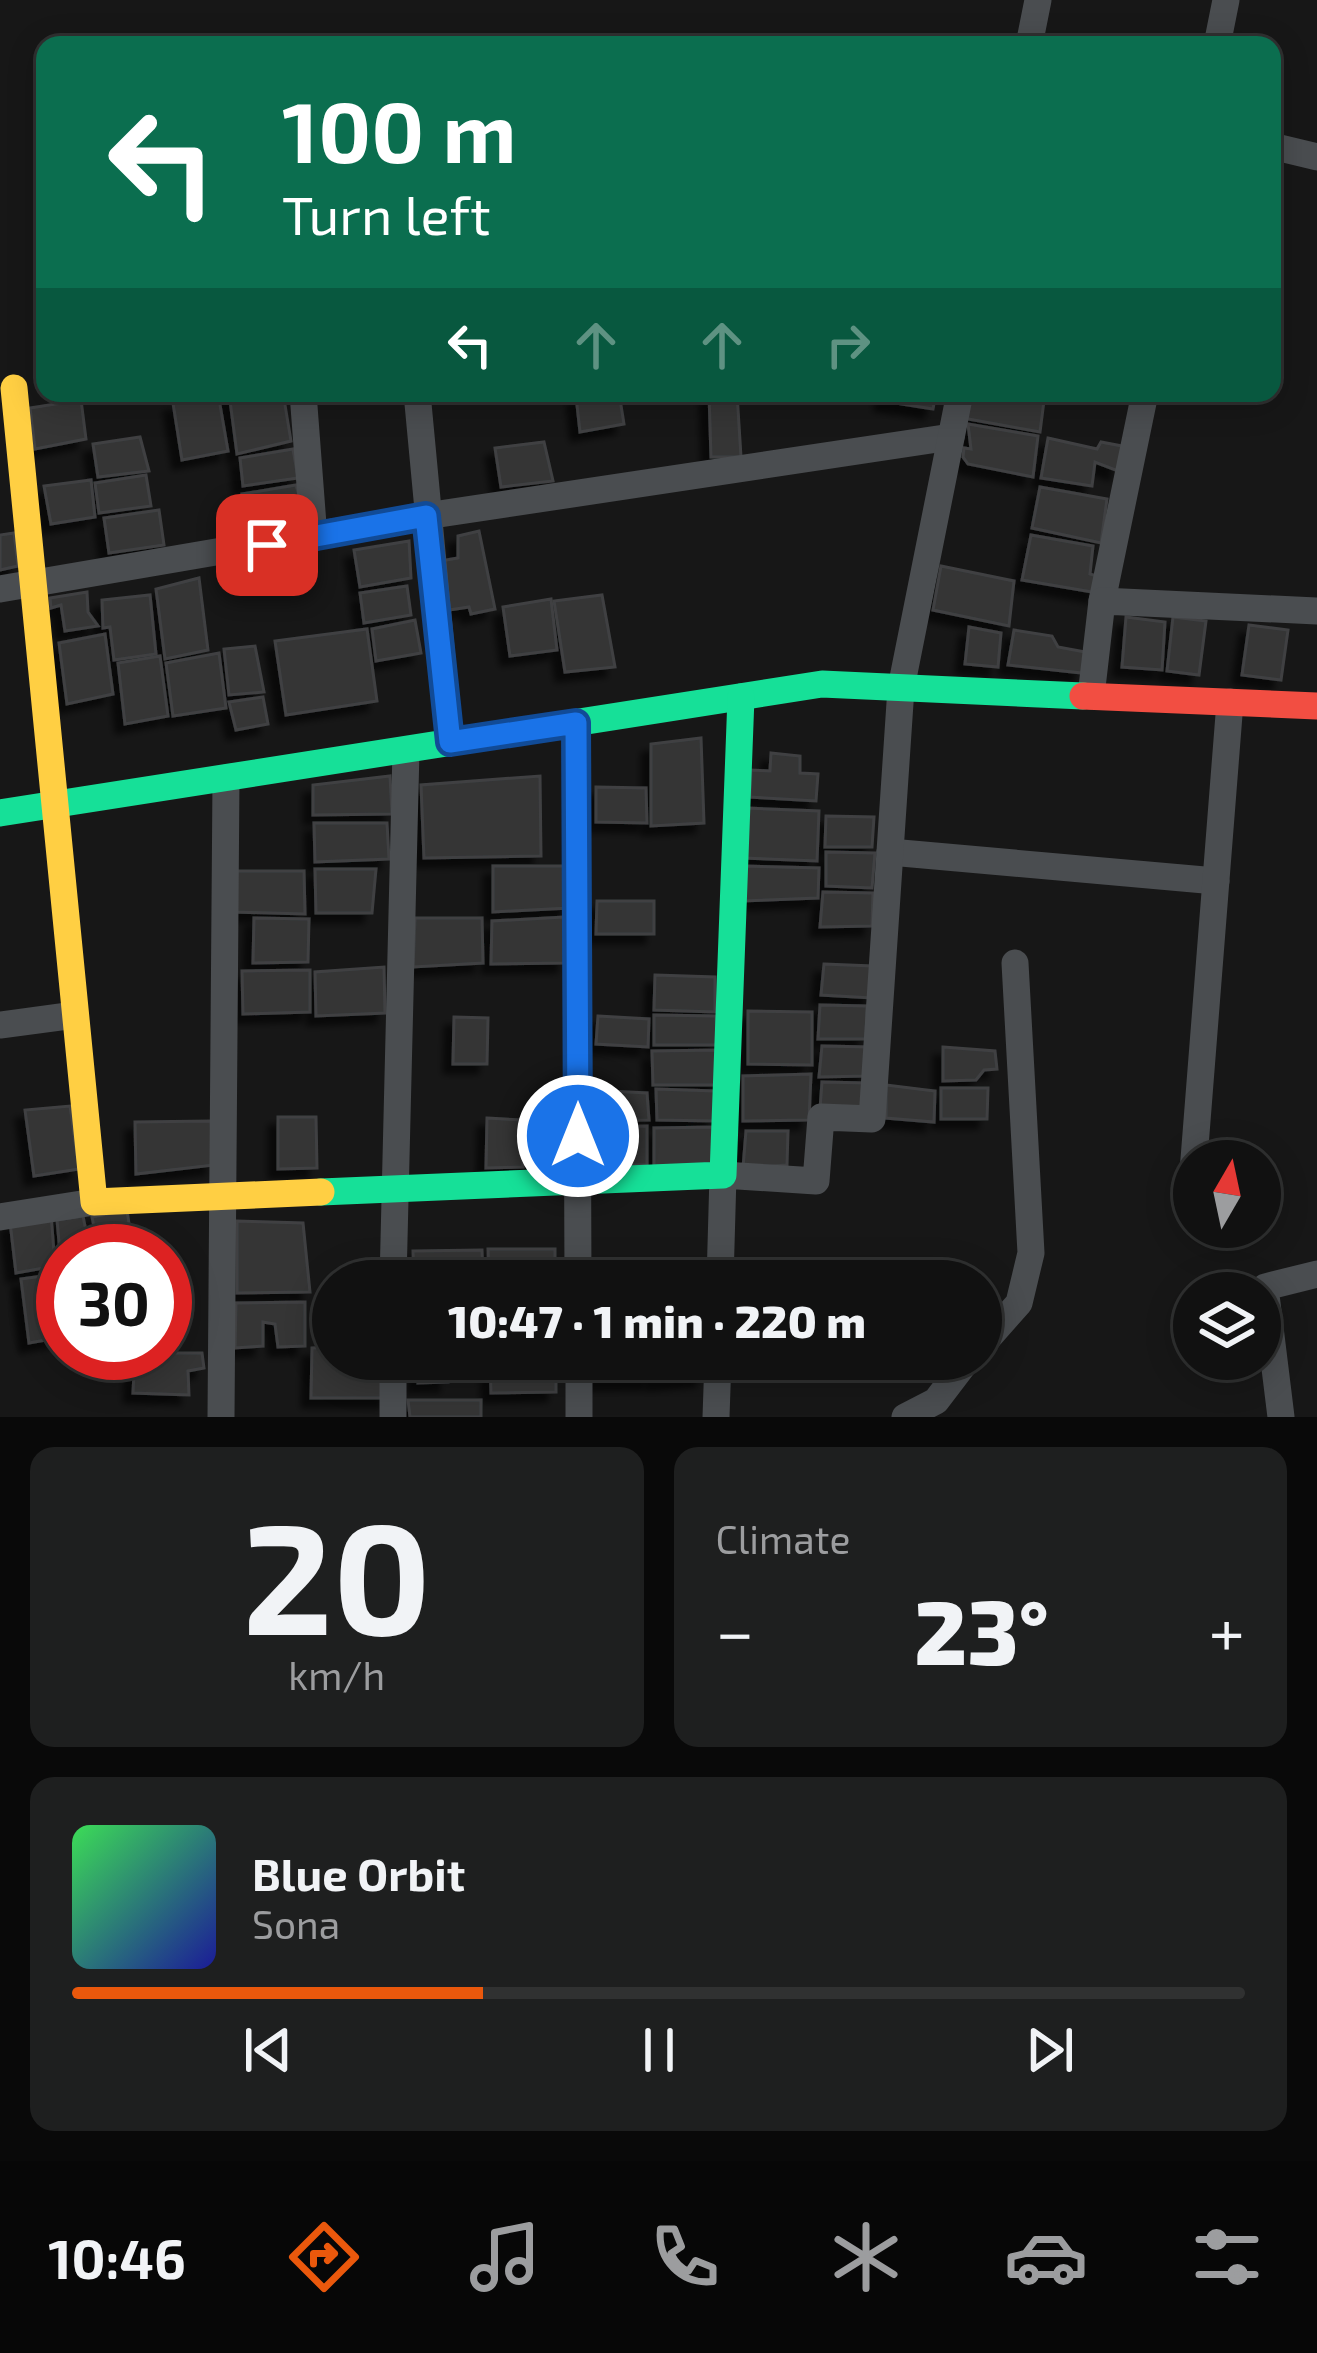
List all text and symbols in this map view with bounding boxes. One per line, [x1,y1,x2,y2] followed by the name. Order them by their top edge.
[282,79,516,180] text: 100 m
[84,84,240,240] icon: left
[282,181,491,246] text: Turn left
[437,312,503,378] icon: left
[563,312,629,378] icon: ahead
[689,312,755,378] icon: ahead
[815,312,881,378] icon: right
[216,494,318,596] pin
[234,512,300,578] icon: arrive
[515,1073,641,1199] position arrow
[1173,1140,1281,1248] north arrow
[1173,1140,1281,1380] map controls
[36,1224,192,1380] speed limit sign: 30
[1173,1272,1281,1380] button: layers
[448,1293,866,1347] text: 10:47 · 1 min · 220 m
[242,1479,431,1666] text: 20
[716,1515,850,1562] text: Climate
[914,1575,1049,1683] text: 23°
[716,1590,754,1669] text: −
[1209,1590,1245,1669] text: +
[288,1651,385,1698] text: km/h
[252,1846,465,1900] text: Blue Orbit
[252,1900,340,1947] text: Sona
[235,2017,301,2083] icon: previous
[626,2017,692,2083] icon: pause
[1017,2017,1083,2083] icon: next
[282,2215,366,2299] icon: directions
[463,2215,547,2299] icon: music
[643,2215,727,2299] icon: phone
[824,2215,908,2299] icon: climate
[1004,2215,1088,2299] icon: car
[1185,2215,1269,2299] icon: filters
[48,2225,186,2290] text: 10:46

